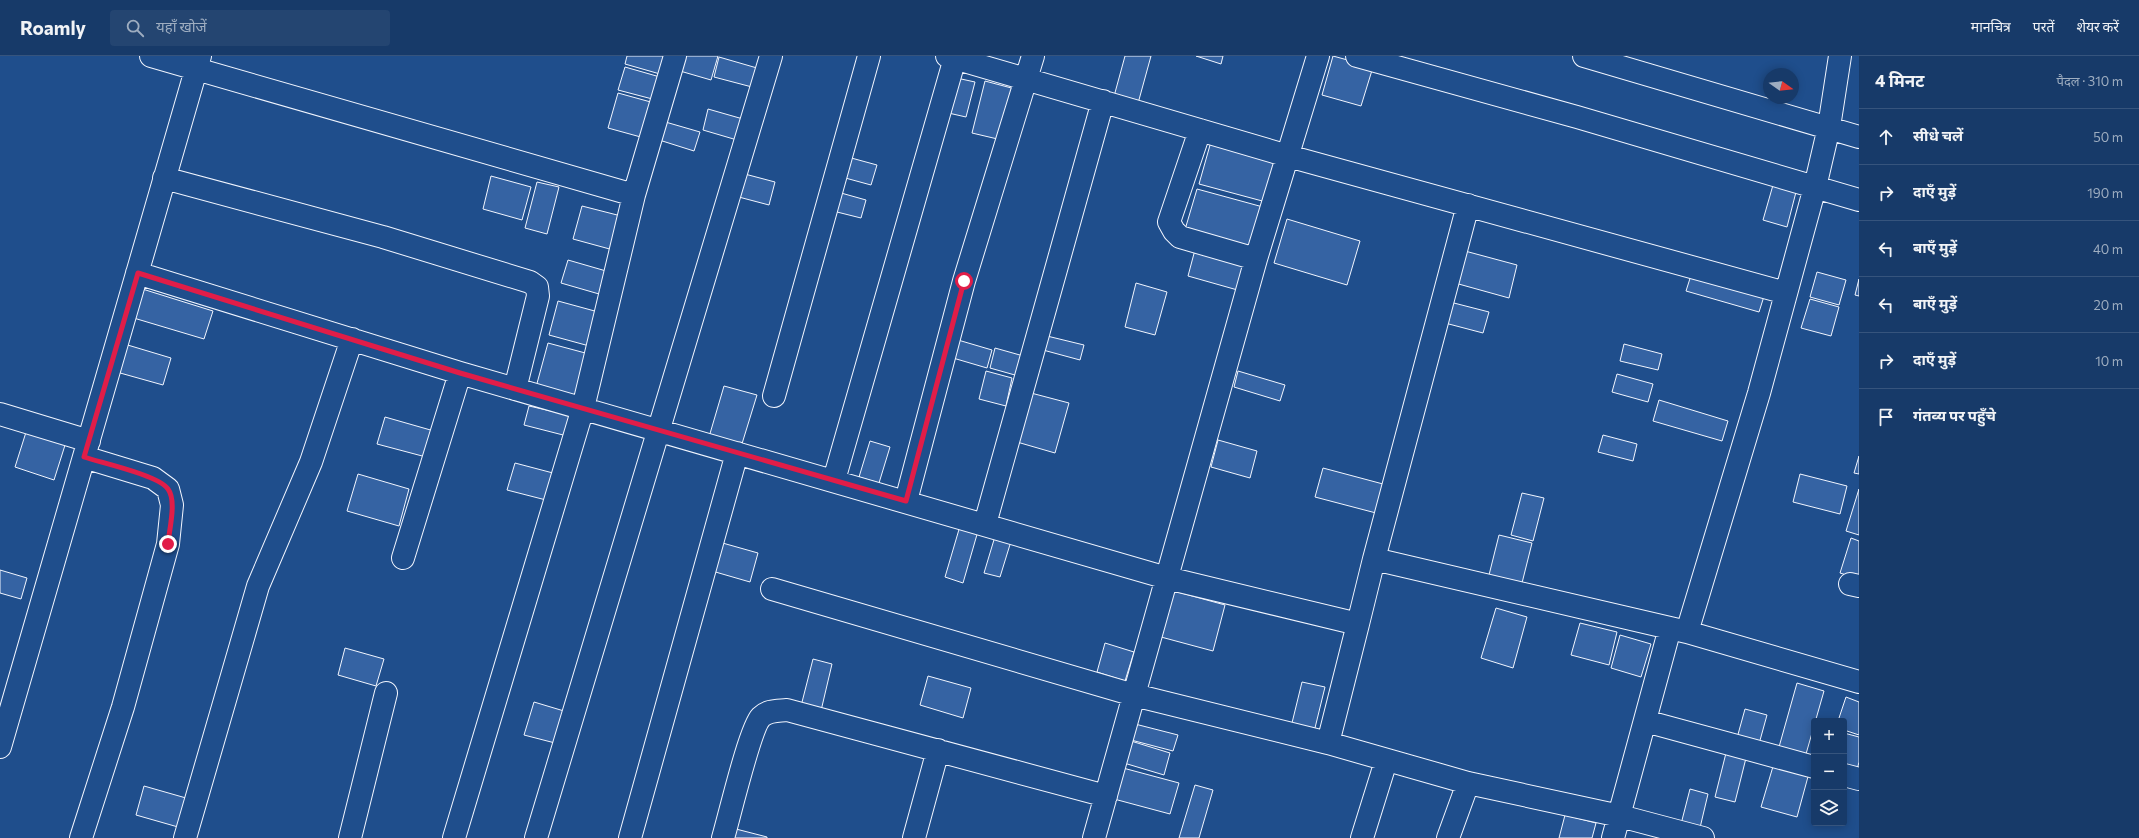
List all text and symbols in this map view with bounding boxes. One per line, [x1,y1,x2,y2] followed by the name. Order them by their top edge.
[110,10,390,46] search box
[20,16,86,39] text: Roamly
[124,17,146,39] icon: search
[156,17,207,35] text: यहाँ खोजें
[1971,18,2011,35] text: मानचित्र
[2033,18,2054,35] text: परतें
[2076,18,2119,35] text: शेयर करें
[1763,68,1799,104] north arrow
[1875,70,1924,91] text: 4 मिनट
[2057,73,2123,89] text: पैदल · 310 m
[1875,126,1897,148] icon: ahead
[1913,126,1963,144] text: सीधे चलें
[2093,129,2123,145] text: 50 m
[1875,182,1897,204] icon: right
[1913,182,1956,200] text: दाएँ मुड़ें
[2087,185,2123,201] text: 190 m
[1875,238,1897,260] icon: left
[1913,238,1957,256] text: बाएँ मुड़ें
[2093,241,2123,257] text: 40 m
[955,272,973,290] route start
[1875,294,1897,316] icon: left
[1913,294,1957,312] text: बाएँ मुड़ें
[2094,297,2123,313] text: 20 m
[1875,350,1897,372] icon: right
[1913,350,1956,368] text: दाएँ मुड़ें
[2095,353,2123,369] text: 10 m
[1875,406,1897,428] icon: arrive
[1913,406,1996,424] text: गंतव्य पर पहुँचे
[159,535,177,553] route end
[1811,718,1847,826] map controls
[1811,718,1847,754] button: +
[1811,754,1847,790] button: −
[1811,790,1847,826] button: layers

